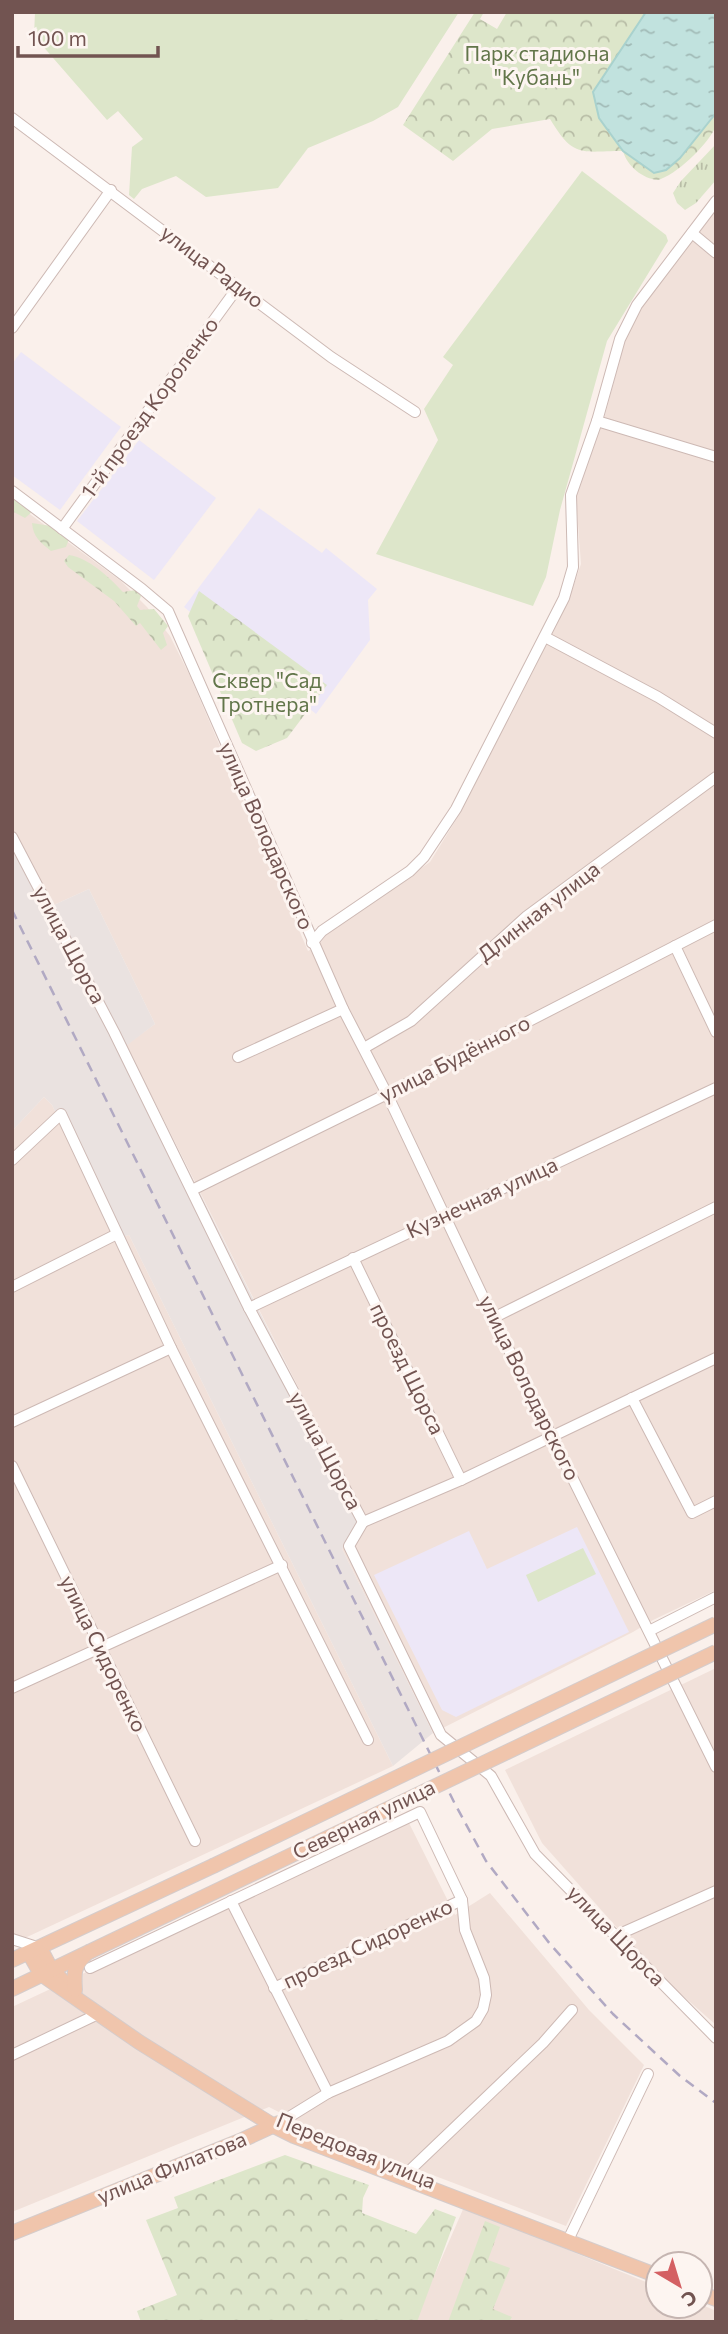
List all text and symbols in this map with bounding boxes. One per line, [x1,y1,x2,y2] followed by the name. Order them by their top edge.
[18,14,158,58] scale bar
[28,25,87,50] text: 100 m
[465,40,609,89] park label: Парк стадиона "Кубань"
[157,219,269,313] street label: улица Радио
[75,312,223,502] street label: 1-й проезд Короленко
[212,667,322,716] park label: Сквер "Сад Тротнера"
[215,738,320,933] street label: улица Володарского
[472,855,604,966] street label: Длинная улица
[29,881,112,1008] street label: улица Щорса
[375,1009,534,1106] street label: улица Будённого
[402,1151,561,1243] street label: Кузнечная улица
[475,1291,586,1484] street label: улица Володарского
[366,1299,451,1438] street label: проезд Щорса
[285,1387,368,1514] street label: улица Щорса
[56,1571,153,1736] street label: улица Сидоренко
[288,1773,439,1864] street label: Северная улица
[563,1879,671,1990] street label: улица Щорса
[279,1892,456,1993] street label: проезд Сидоренко
[273,2106,440,2193] street label: Передовая улица
[93,2125,250,2208] street label: улица Филатова
[644,2250,714,2320] north arrow
[678,2286,702,2312] text: С

